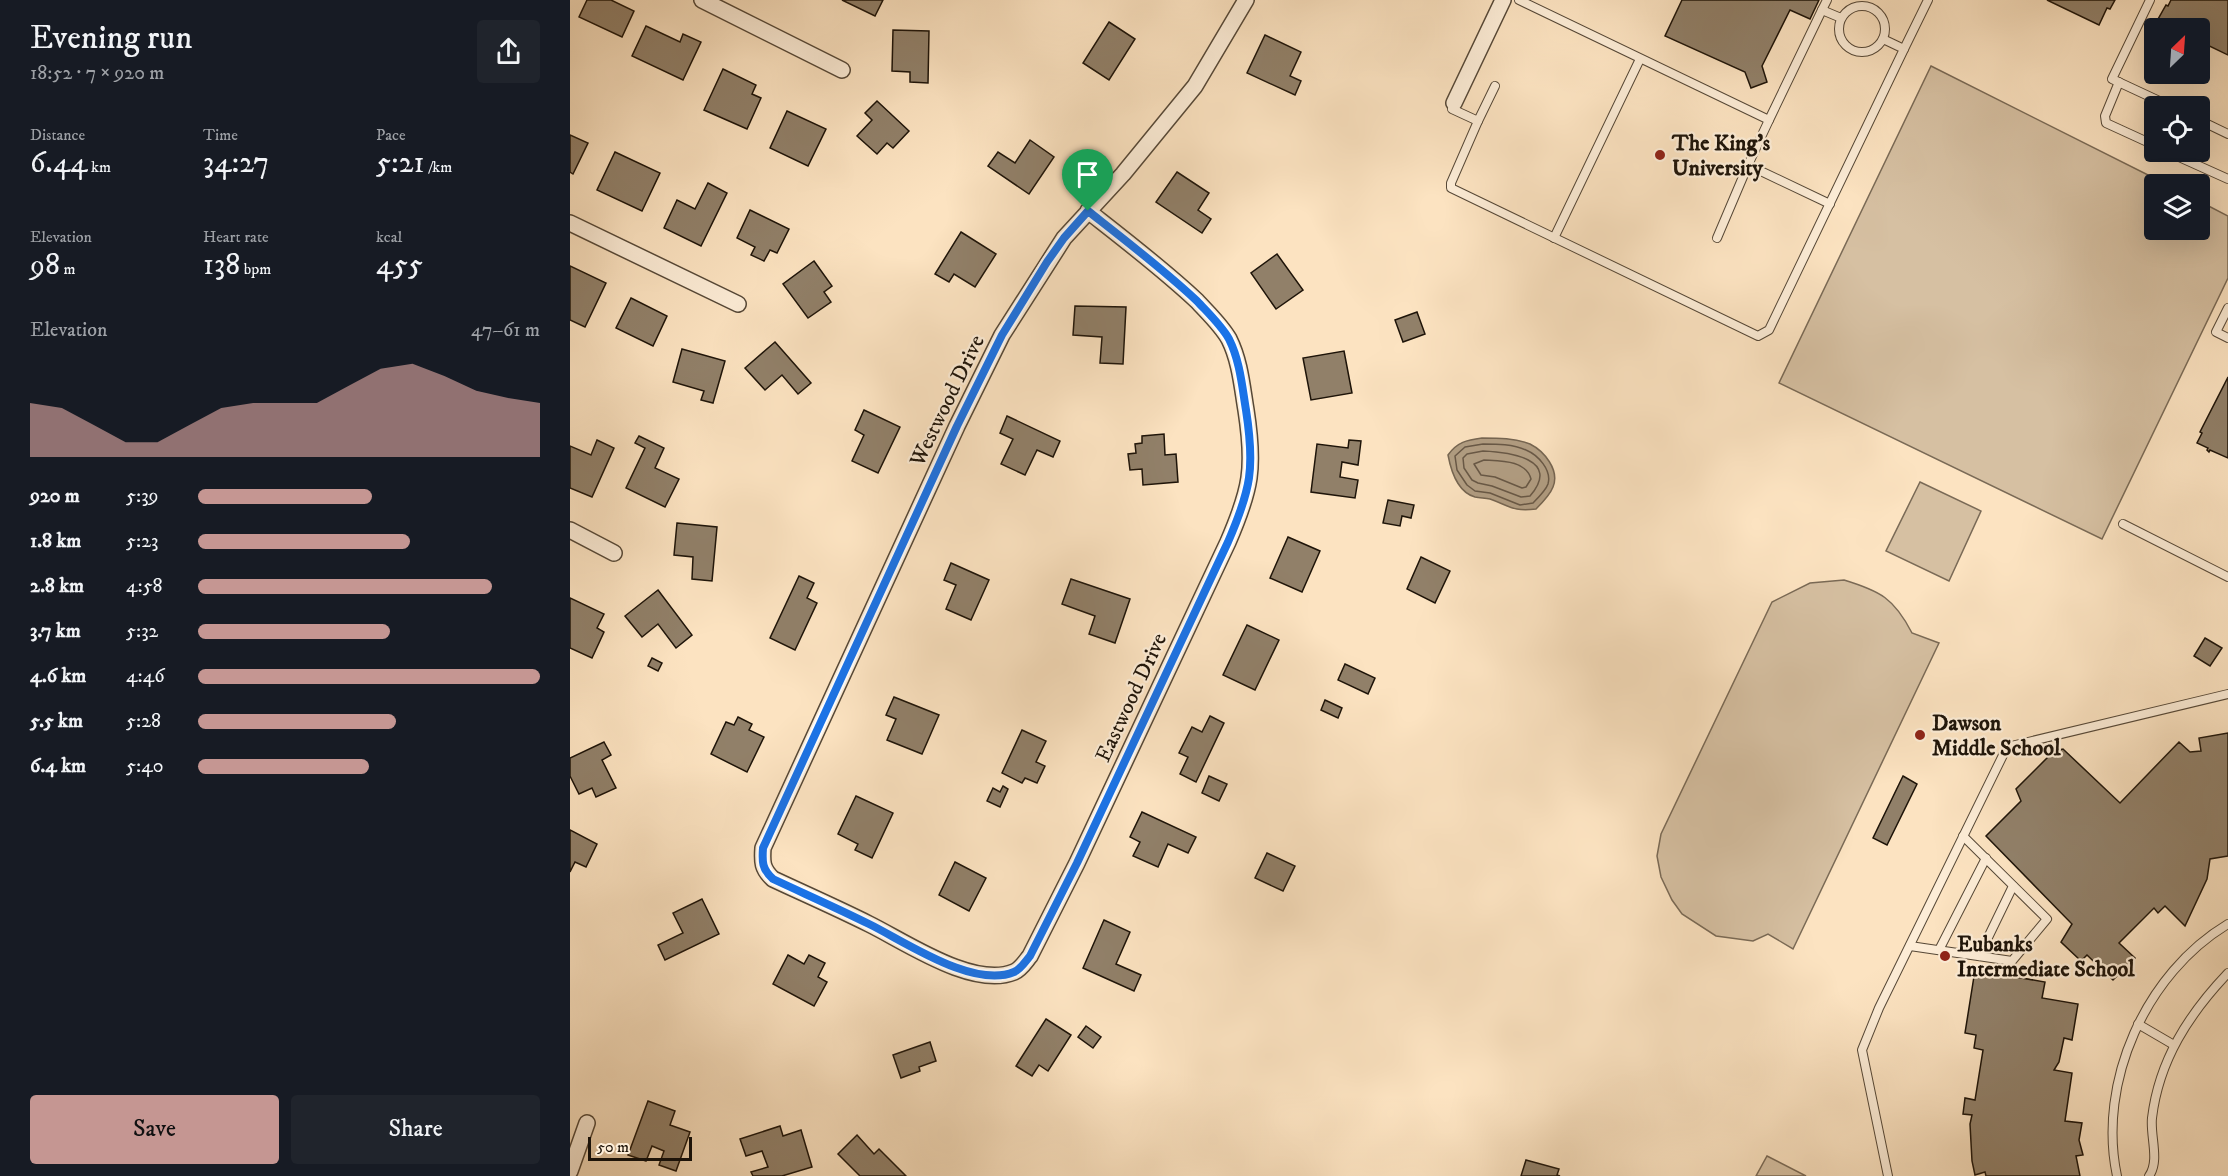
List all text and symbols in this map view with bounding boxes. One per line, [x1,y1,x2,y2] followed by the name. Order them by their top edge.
[30,18,192,59] text: Evening run
[2144,18,2210,84] north arrow
[2144,18,2210,240] map controls
[477,20,540,83] button: share
[30,61,164,86] text: 18:52 · 7 × 920 m
[2144,96,2210,162] button: locate
[30,125,85,145] text: Distance
[203,125,238,145] text: Time
[376,125,406,145] text: Pace
[1671,130,1771,182] place label: The King’s University
[30,145,88,182] text: 6.44
[203,145,269,182] text: 34:27
[376,145,425,182] text: 5:21
[1653,148,1667,162] marker: The King’s University
[1062,149,1113,211] pin
[88,157,111,177] text: km
[425,157,452,177] text: /km
[1071,158,1104,191] icon: arrive
[2144,174,2210,240] button: layers
[30,227,92,247] text: Elevation
[203,227,269,247] text: Heart rate
[376,227,402,247] text: kcal
[30,247,60,284] text: 98
[203,247,240,284] text: 138
[376,247,423,284] text: 455
[60,259,75,279] text: m
[240,259,271,279] text: bpm
[30,318,107,343] text: Elevation
[471,318,540,343] text: 47–61 m
[903,331,991,472] street label: Westwood Drive
[30,484,80,509] text: 920 m
[126,484,159,509] text: 5:39
[30,529,81,554] text: 1.8 km
[126,529,158,554] text: 5:23
[30,574,84,599] text: 2.8 km
[126,574,163,599] text: 4:58
[30,619,81,644] text: 3.7 km
[126,619,158,644] text: 5:32
[1090,629,1173,767] street label: Eastwood Drive
[30,664,86,689] text: 4.6 km
[126,664,165,689] text: 4:46
[30,709,83,734] text: 5.5 km
[126,709,161,734] text: 5:28
[1932,710,2061,762] place label: Dawson Middle School
[1913,728,1927,742] marker: Dawson Middle School
[30,754,86,779] text: 6.4 km
[126,754,163,779] text: 5:40
[1957,931,2135,983] place label: Eubanks Intermediate School
[1938,949,1952,963] marker: Eubanks Intermediate School
[30,1095,279,1164] button: Save
[291,1095,540,1164] button: Share
[588,1134,692,1162] scale bar
[597,1137,629,1157] text: 50 m

